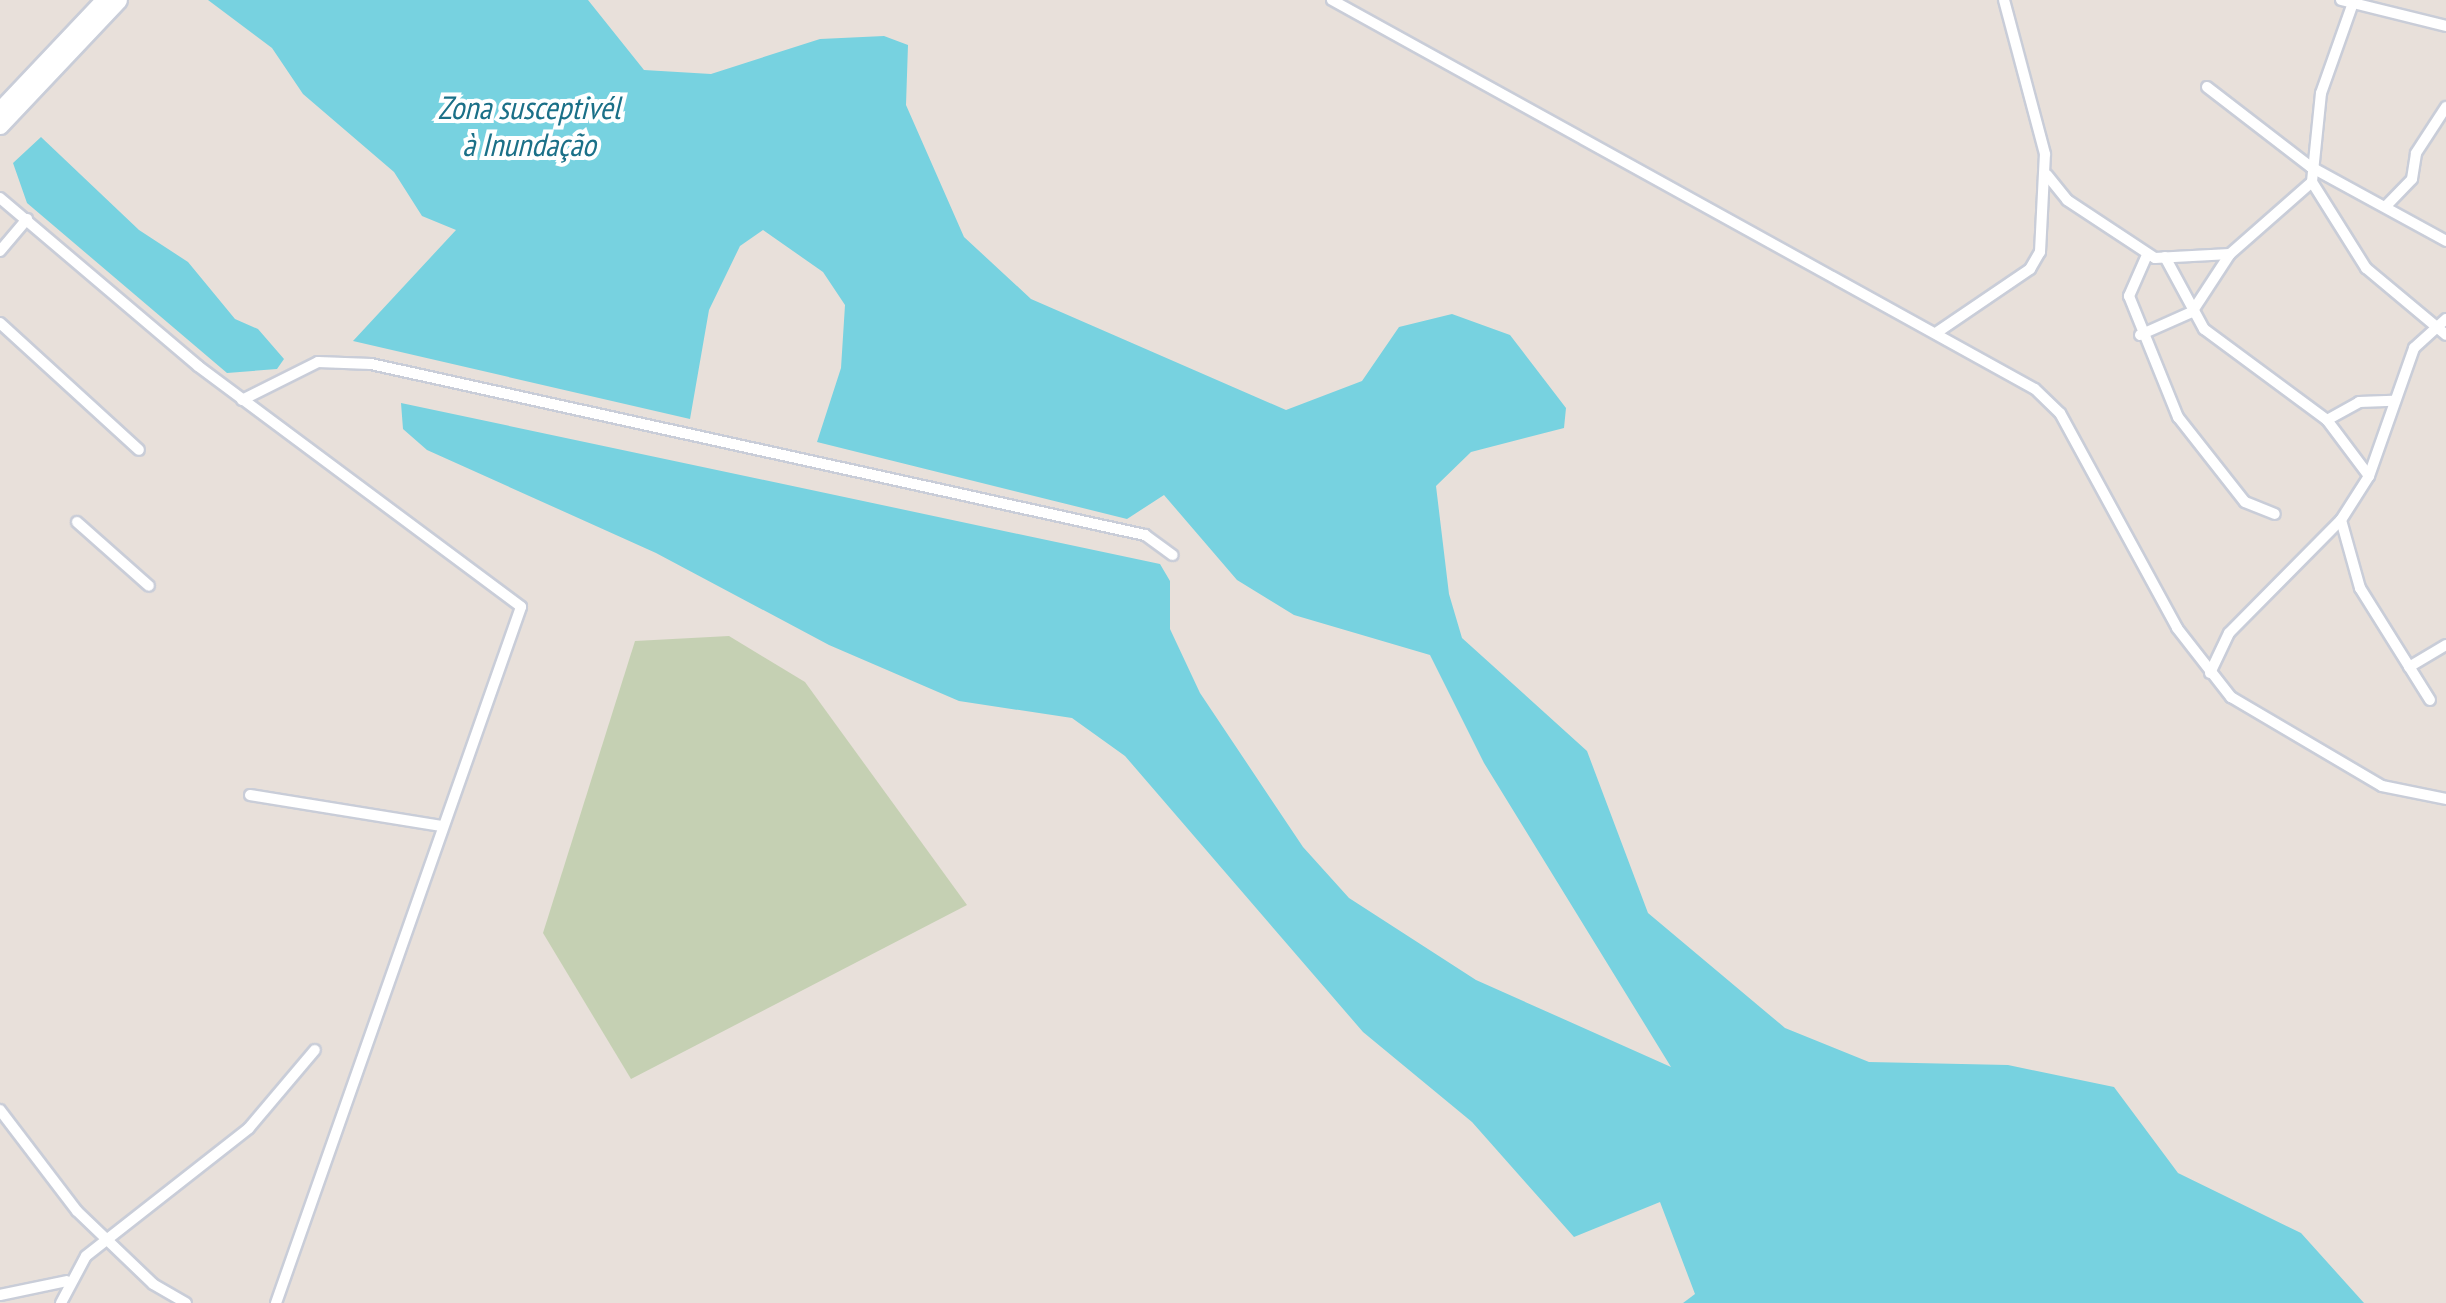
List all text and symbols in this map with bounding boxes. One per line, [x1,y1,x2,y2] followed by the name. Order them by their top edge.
[438,89,620,164] water label: Zona susceptivél à Inundação

